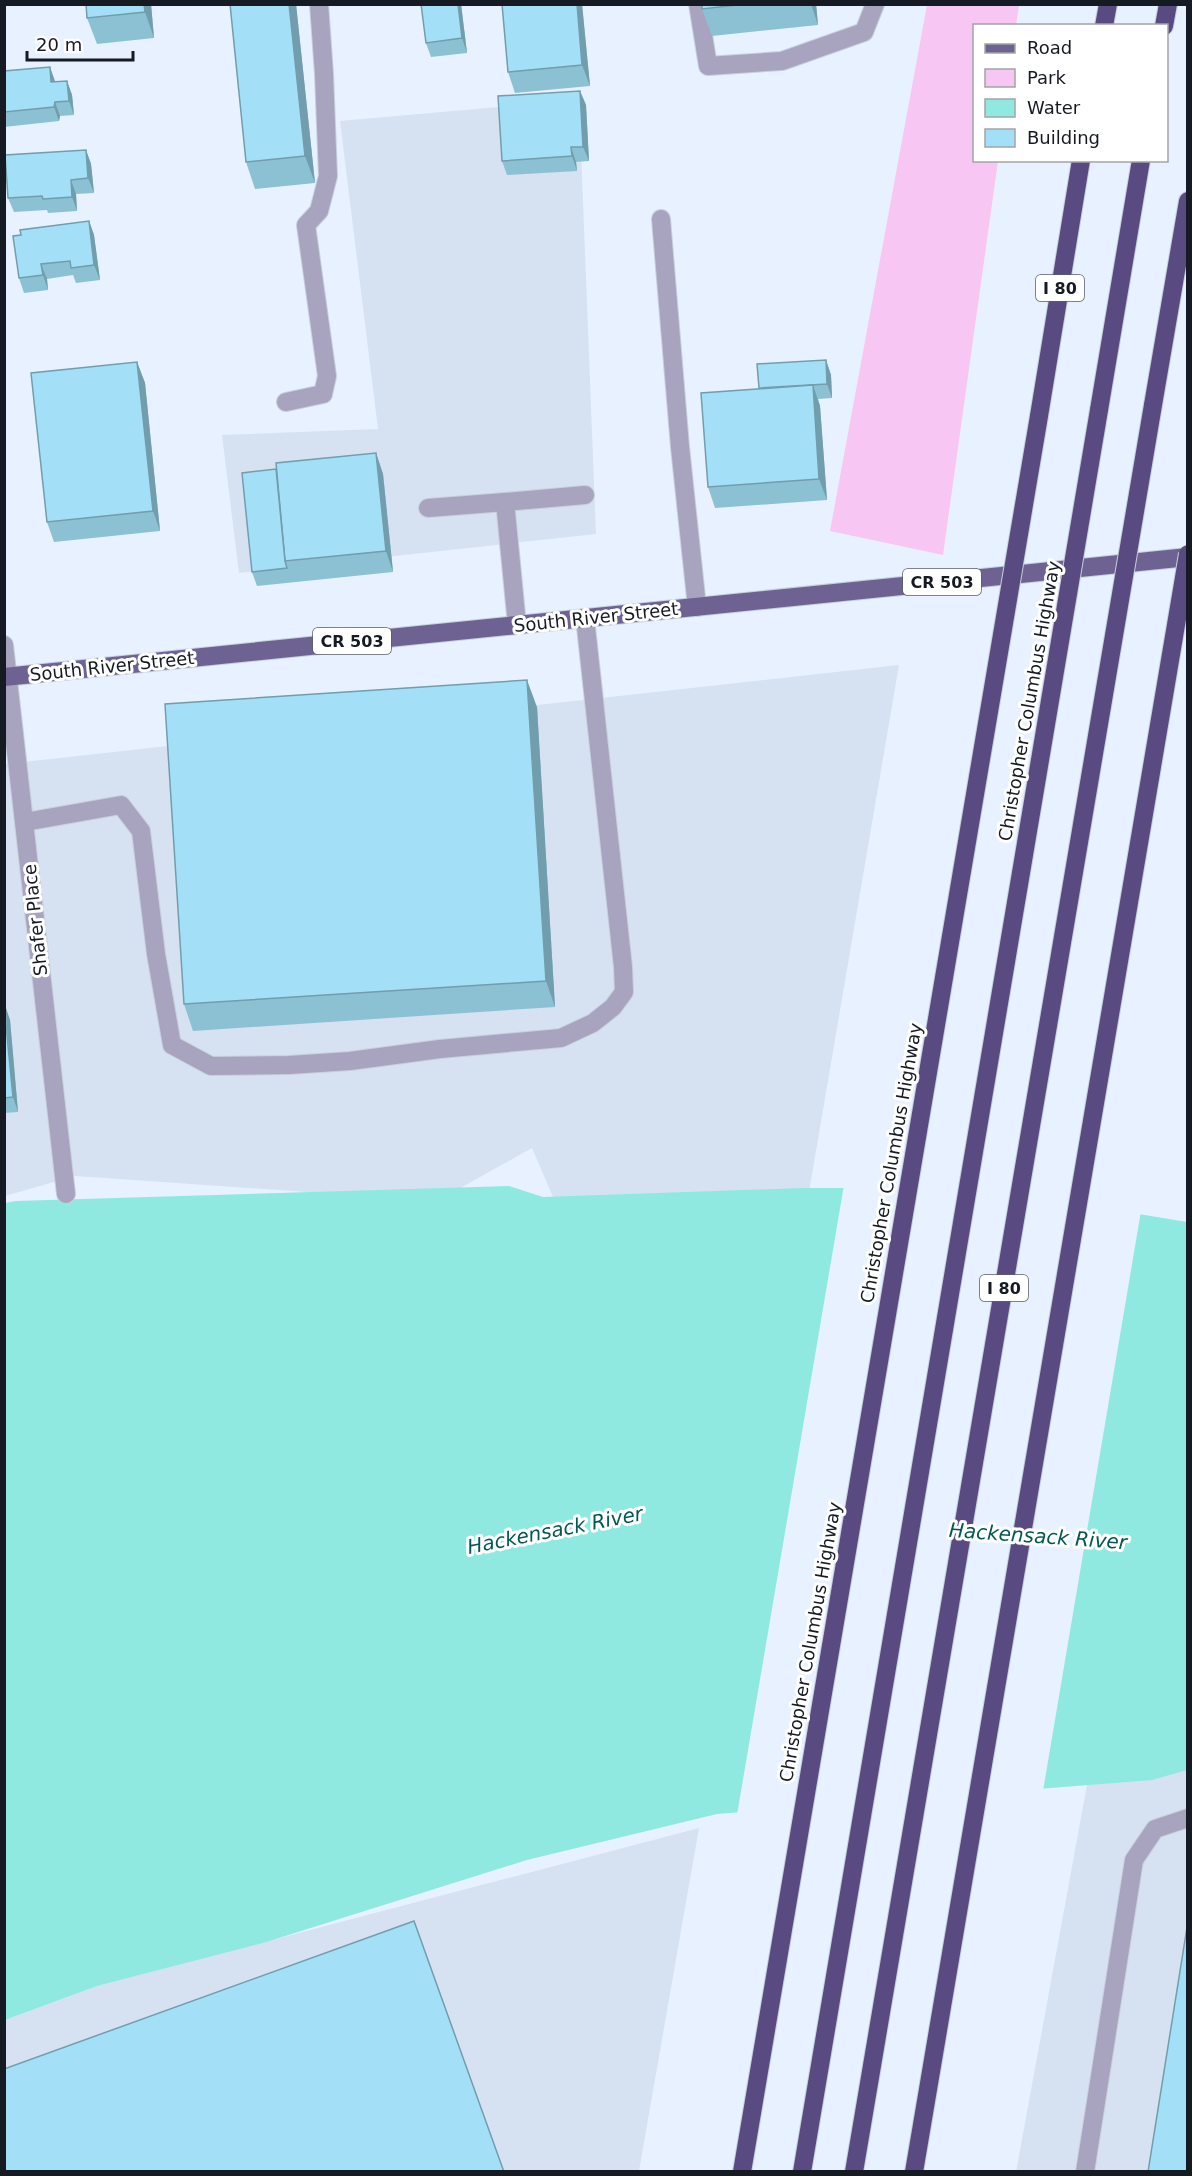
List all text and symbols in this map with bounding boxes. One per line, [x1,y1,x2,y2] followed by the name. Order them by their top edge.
[27,24,134,62] scale bar
[973,24,1168,162] legend
[36,34,82,55] text: 20 m
[1027,37,1072,58] text: Road
[1027,67,1066,88] text: Park
[1027,97,1081,118] text: Water
[1027,127,1100,148] text: Building
[1036,275,1084,301] road number: I 80
[994,559,1064,843] street label: Christopher Columbus Highway
[903,569,981,595] road number: CR 503
[513,598,679,636] street label: South River Street
[313,628,391,654] road number: CR 503
[29,647,195,685] street label: South River Street
[19,863,51,977] street label: Shafer Place
[856,1021,926,1305] street label: Christopher Columbus Highway
[980,1275,1028,1301] road number: I 80
[775,1500,845,1784] street label: Christopher Columbus Highway
[465,1501,647,1559] water label: Hackensack River
[948,1518,1130,1554] water label: Hackensack River

